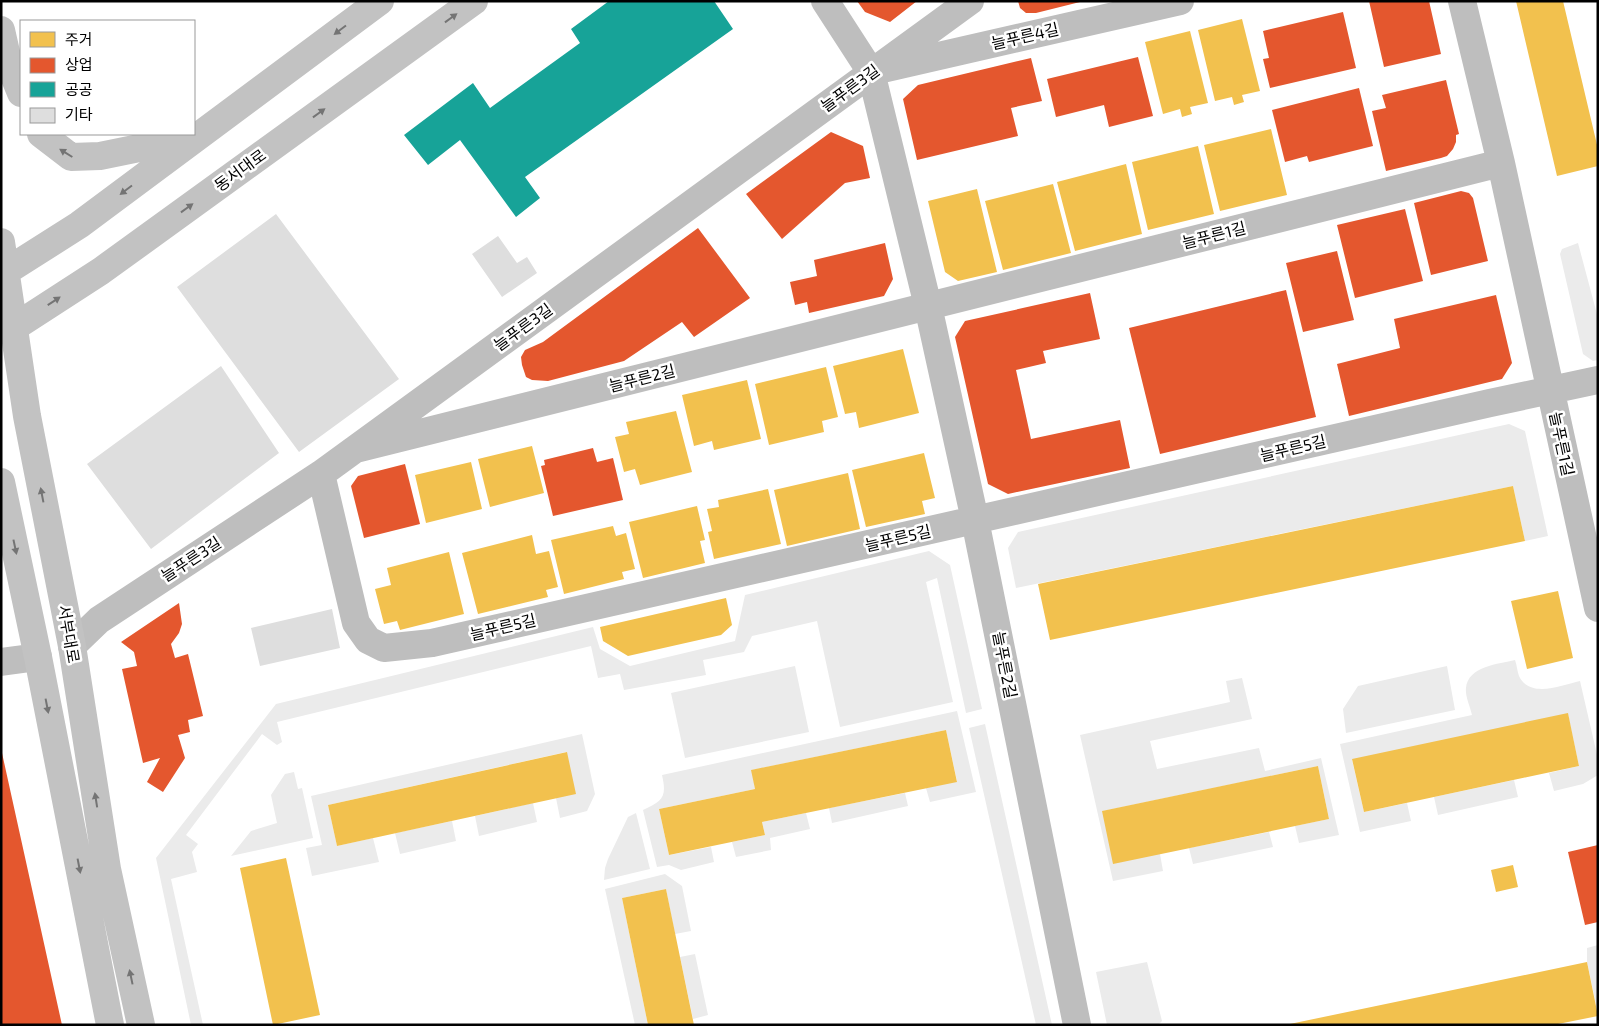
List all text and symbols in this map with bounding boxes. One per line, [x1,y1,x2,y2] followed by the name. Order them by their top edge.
[444,13,457,23] one-way arrow
[989,19,1061,53] street label: 늘푸른4길
[20,20,195,135] legend
[333,25,347,35] one-way arrow
[65,30,93,48] text: 주거
[65,55,93,73] text: 상업
[817,60,883,115] street label: 늘푸른3길
[65,80,93,98] text: 공공
[65,105,93,123] text: 기타
[312,108,326,118] one-way arrow
[210,144,269,195] street label: 동서대로
[60,148,73,157] one-way arrow
[119,185,133,195] one-way arrow
[180,203,194,213] one-way arrow
[1180,217,1248,252] street label: 늘푸른1길
[47,297,61,306] one-way arrow
[490,299,556,354] street label: 늘푸른3길
[607,360,677,395] street label: 늘푸른2길
[1546,410,1579,478] street label: 늘푸른1길
[1258,431,1328,464] street label: 늘푸른5길
[38,487,46,503] one-way arrow
[863,521,933,554] street label: 늘푸른5길
[157,532,224,585] street label: 늘푸른3길
[11,540,19,555] one-way arrow
[55,603,84,665] street label: 서부대로
[468,610,538,643] street label: 늘푸른5길
[990,630,1021,700] street label: 늘푸른2길
[44,699,52,715] one-way arrow
[92,792,100,808] one-way arrow
[75,858,83,874] one-way arrow
[127,970,135,985] one-way arrow

